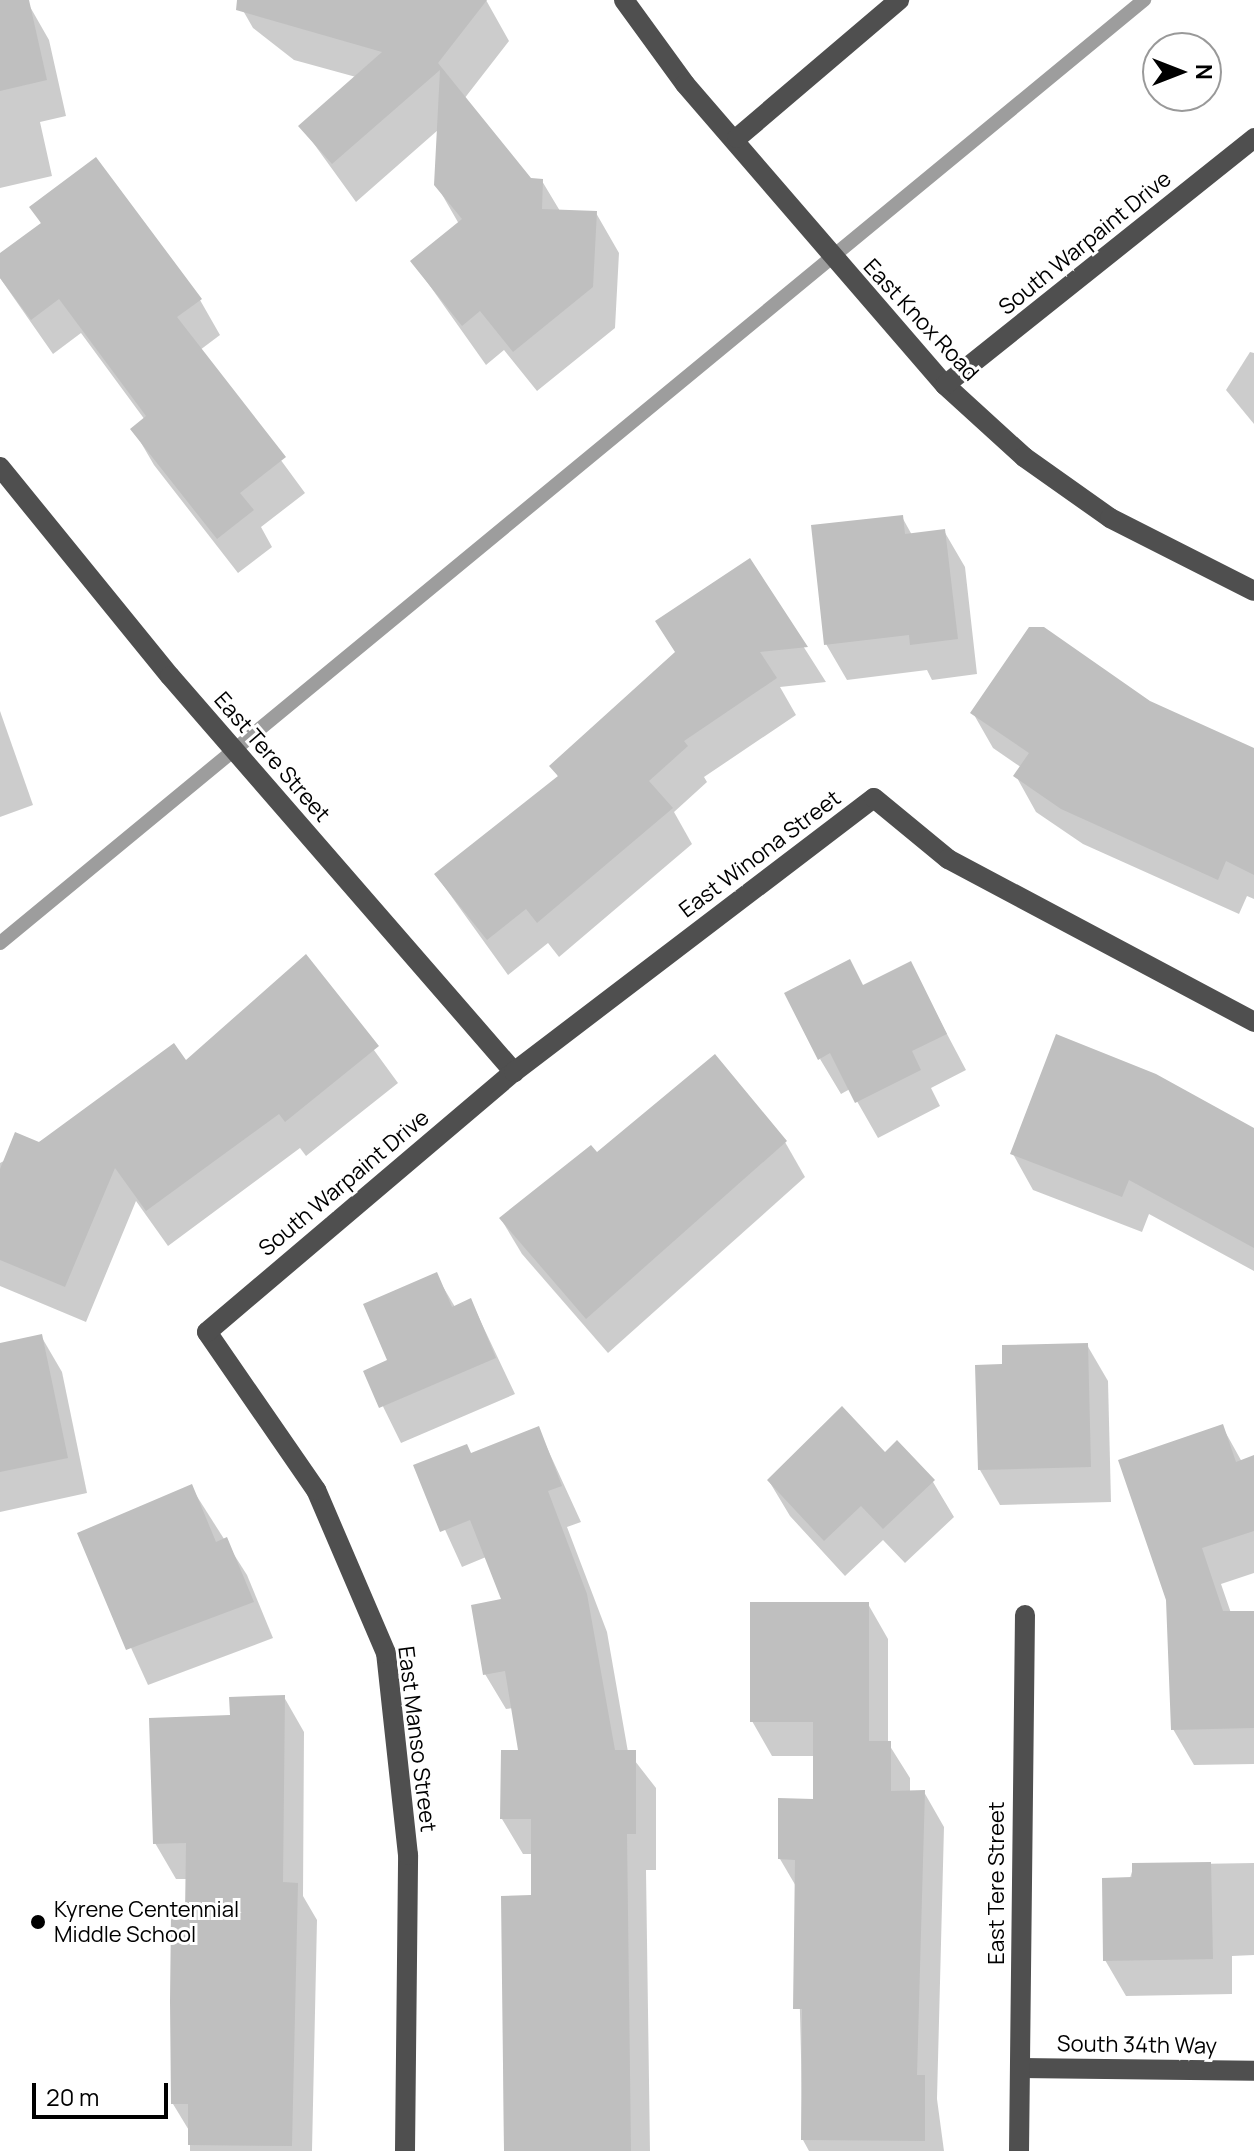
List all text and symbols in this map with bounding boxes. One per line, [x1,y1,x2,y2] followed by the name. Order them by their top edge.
[1142,32,1222,112] north arrow
[1189,64,1219,80] text: N
[994,165,1176,321] street label: South Warpaint Drive
[858,254,984,386] street label: East Knox Road
[208,687,336,827] street label: East Tere Street
[674,785,846,923] street label: East Winona Street
[254,1104,434,1262] street label: South Warpaint Drive
[393,1645,441,1833] street label: East Manso Street
[984,1801,1010,1965] street label: East Tere Street
[54,1896,239,1948] place label: Kyrene Centennial Middle School
[29,1913,47,1931] marker: Kyrene Centennial Middle School
[1057,2030,1217,2060] street label: South 34th Way
[36,2067,172,2117] scale bar
[46,2080,99,2113] text: 20 m

